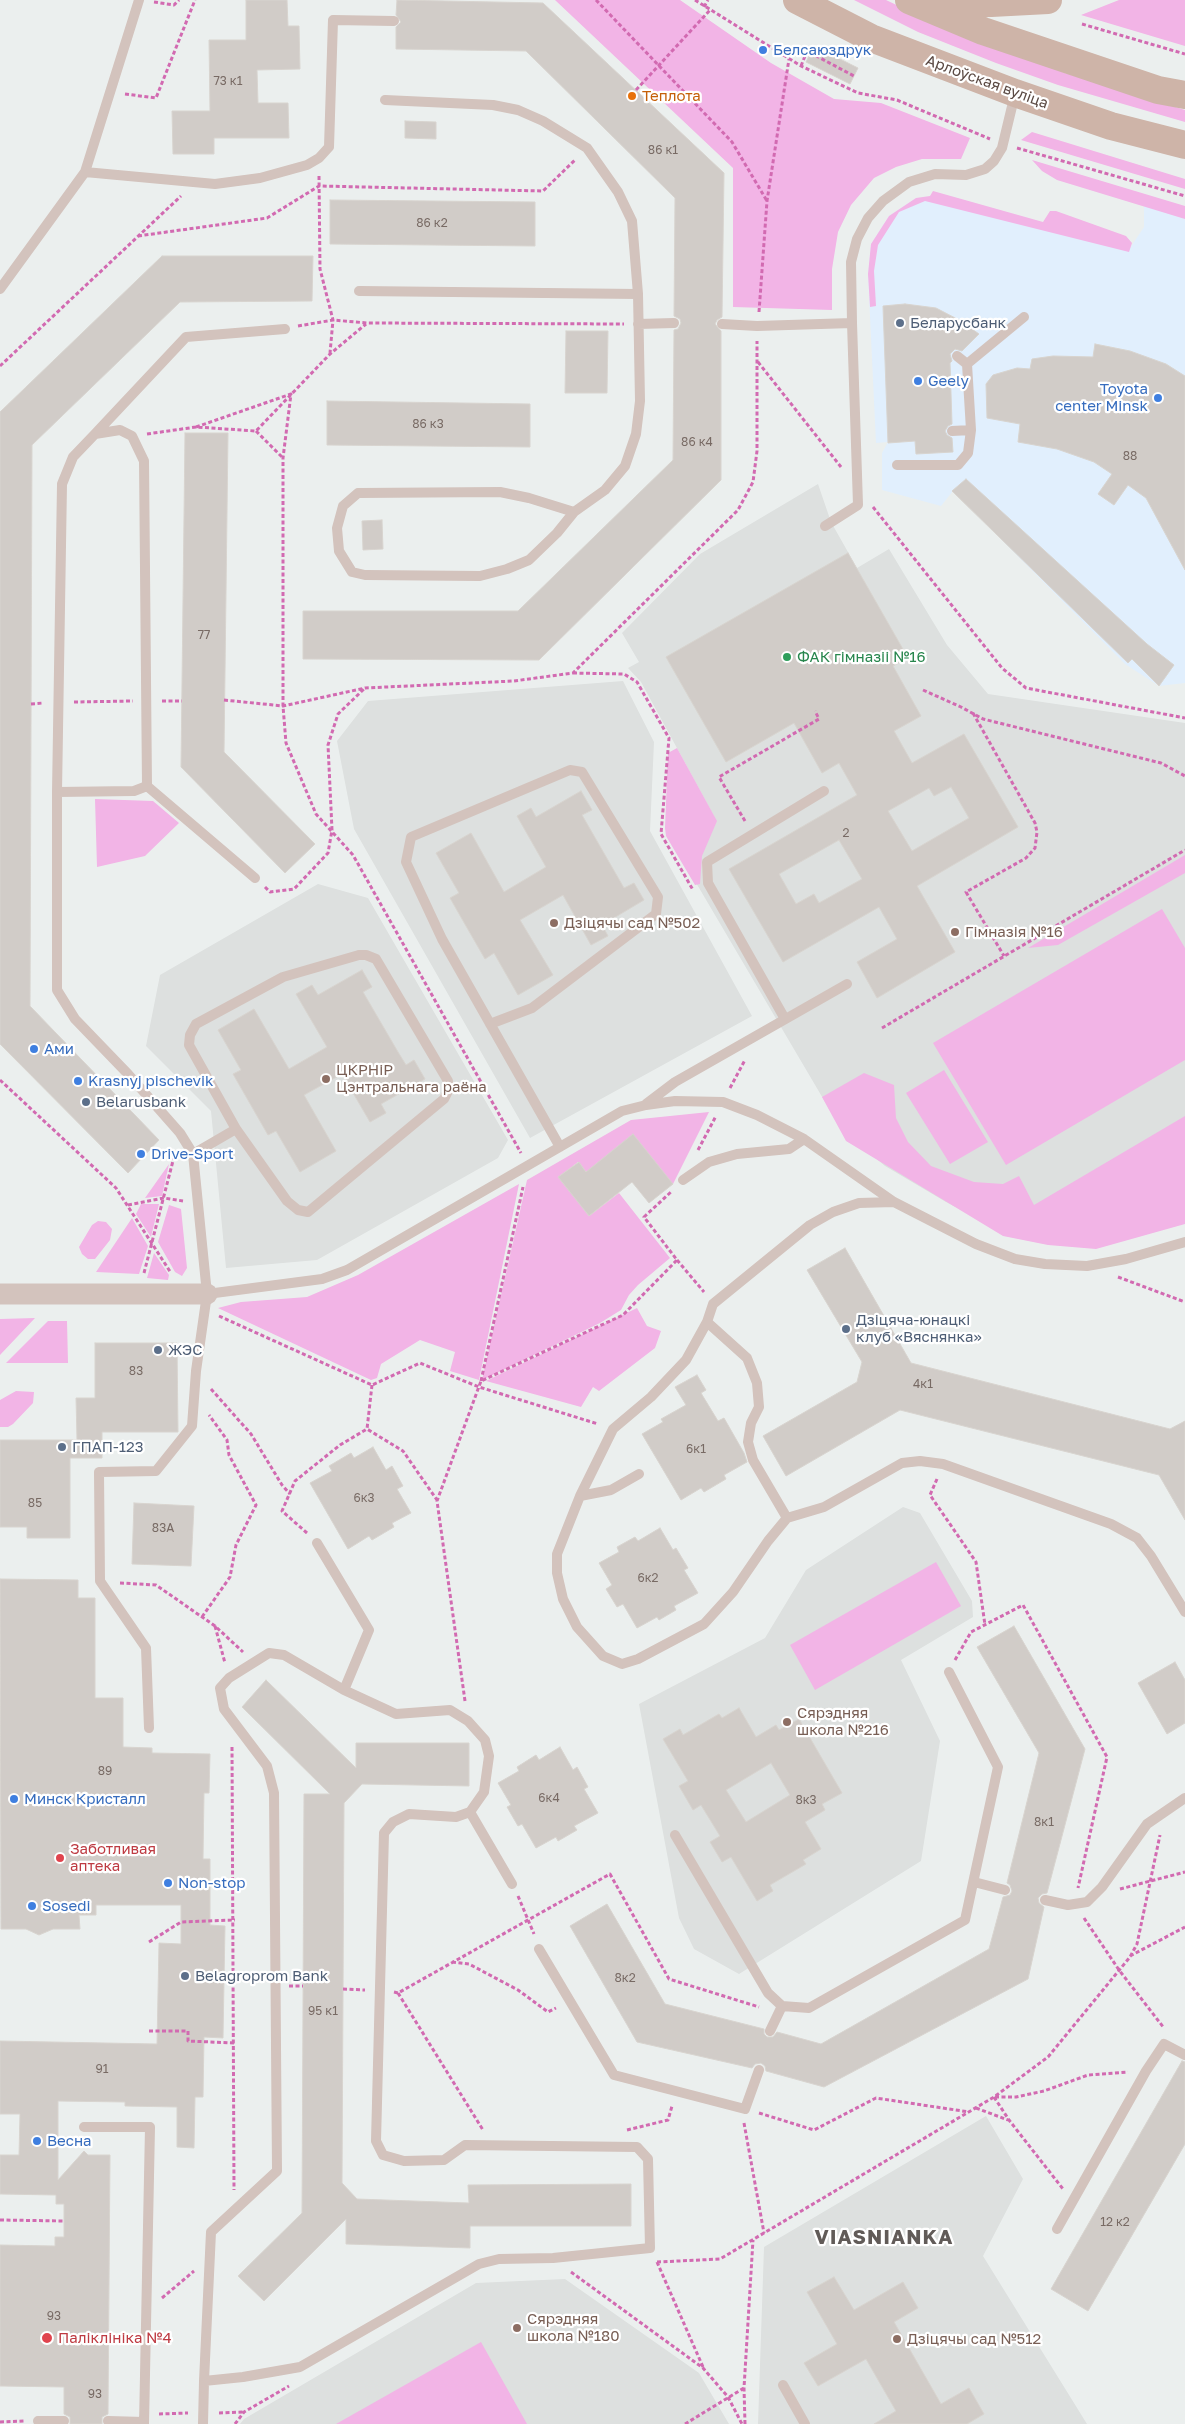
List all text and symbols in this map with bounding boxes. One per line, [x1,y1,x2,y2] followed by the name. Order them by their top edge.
[773,41,871,59] place label: Белсаюздрук
[757,44,769,56] marker: Белсаюздрук
[923,51,1051,113] street label: Арлоўская вуліца
[213,74,243,88] house number: 73 к1
[642,87,701,105] place label: Теплота
[626,90,638,102] marker: Теплота
[648,143,678,157] house number: 86 к1
[416,216,448,230] house number: 86 к2
[910,314,1006,332] place label: Беларусбанк
[894,317,906,329] marker: Беларусбанк
[928,372,969,390] place label: Geely
[912,375,924,387] marker: Geely
[1055,380,1148,415] place label: Toyota center Minsk
[1152,392,1164,404] marker: Toyota center Minsk
[412,417,444,431] house number: 86 к3
[681,435,713,449] house number: 86 к4
[1123,449,1137,463] house number: 88
[198,628,210,642] house number: 77
[797,648,926,666] place label: ФАК гімназіі №16
[781,651,793,663] marker: ФАК гімназіі №16
[843,826,849,840] house number: 2
[564,914,700,932] place label: Дзіцячы сад №502
[548,917,560,929] marker: Дзіцячы сад №502
[965,923,1063,941] place label: Гімназія №16
[949,926,961,938] marker: Гімназія №16
[44,1040,74,1058] place label: Ами
[28,1043,40,1055] marker: Ами
[336,1061,487,1096] place label: ЦКРНіР Цэнтральнага раёна
[88,1072,213,1090] place label: Krasnyj pischevik
[320,1073,332,1085] marker: ЦКРНіР Цэнтральнага раёна
[72,1075,84,1087] marker: Krasnyj pischevik
[96,1093,186,1111] place label: Belarusbank
[80,1096,92,1108] marker: Belarusbank
[151,1145,234,1163] place label: Drive-Sport
[135,1148,147,1160] marker: Drive-Sport
[856,1311,982,1346] place label: Дзіцяча-юнацкі клуб «Вяснянка»
[840,1323,852,1335] marker: Дзіцяча-юнацкі клуб «Вяснянка»
[168,1341,202,1359] place label: ЖЭС
[152,1344,164,1356] marker: ЖЭС
[129,1364,143,1378] house number: 83
[913,1377,933,1391] house number: 4к1
[72,1438,143,1456] place label: ГПАП-123
[56,1441,68,1453] marker: ГПАП-123
[686,1442,706,1456] house number: 6к1
[353,1491,375,1505] house number: 6к3
[28,1496,42,1510] house number: 85
[152,1521,174,1535] house number: 83А
[637,1571,659,1585] house number: 6к2
[797,1704,889,1739] place label: Сярэдняя школа №216
[781,1716,793,1728] marker: Сярэдняя школа №216
[98,1764,112,1778] house number: 89
[24,1790,146,1808] place label: Минск Кристалл
[538,1791,560,1805] house number: 6к4
[8,1793,20,1805] marker: Минск Кристалл
[795,1793,817,1807] house number: 8к3
[1034,1815,1054,1829] house number: 8к1
[70,1840,156,1875] place label: Заботливая аптека
[54,1852,66,1864] marker: Заботливая аптека
[178,1874,245,1892] place label: Non-stop
[162,1877,174,1889] marker: Non-stop
[42,1897,90,1915] place label: Sosedi
[26,1900,38,1912] marker: Sosedi
[195,1967,328,1985] place label: Belagroprom Bank
[179,1970,191,1982] marker: Belagroprom Bank
[614,1971,636,1985] house number: 8к2
[308,2004,338,2018] house number: 95 к1
[95,2062,109,2076] house number: 91
[47,2132,92,2150] place label: Весна
[31,2135,43,2147] marker: Весна
[1100,2215,1130,2229] house number: 12 к2
[813,2226,955,2250] district label: VIASNIANKA
[47,2309,61,2323] house number: 93
[527,2310,619,2345] place label: Сярэдняя школа №180
[511,2322,523,2334] marker: Сярэдняя школа №180
[58,2329,172,2347] place label: Паліклініка №4
[907,2330,1041,2348] place label: Дзіцячы сад №512
[40,2331,54,2345] marker: Паліклініка №4
[891,2333,903,2345] marker: Дзіцячы сад №512
[88,2387,102,2401] house number: 93

